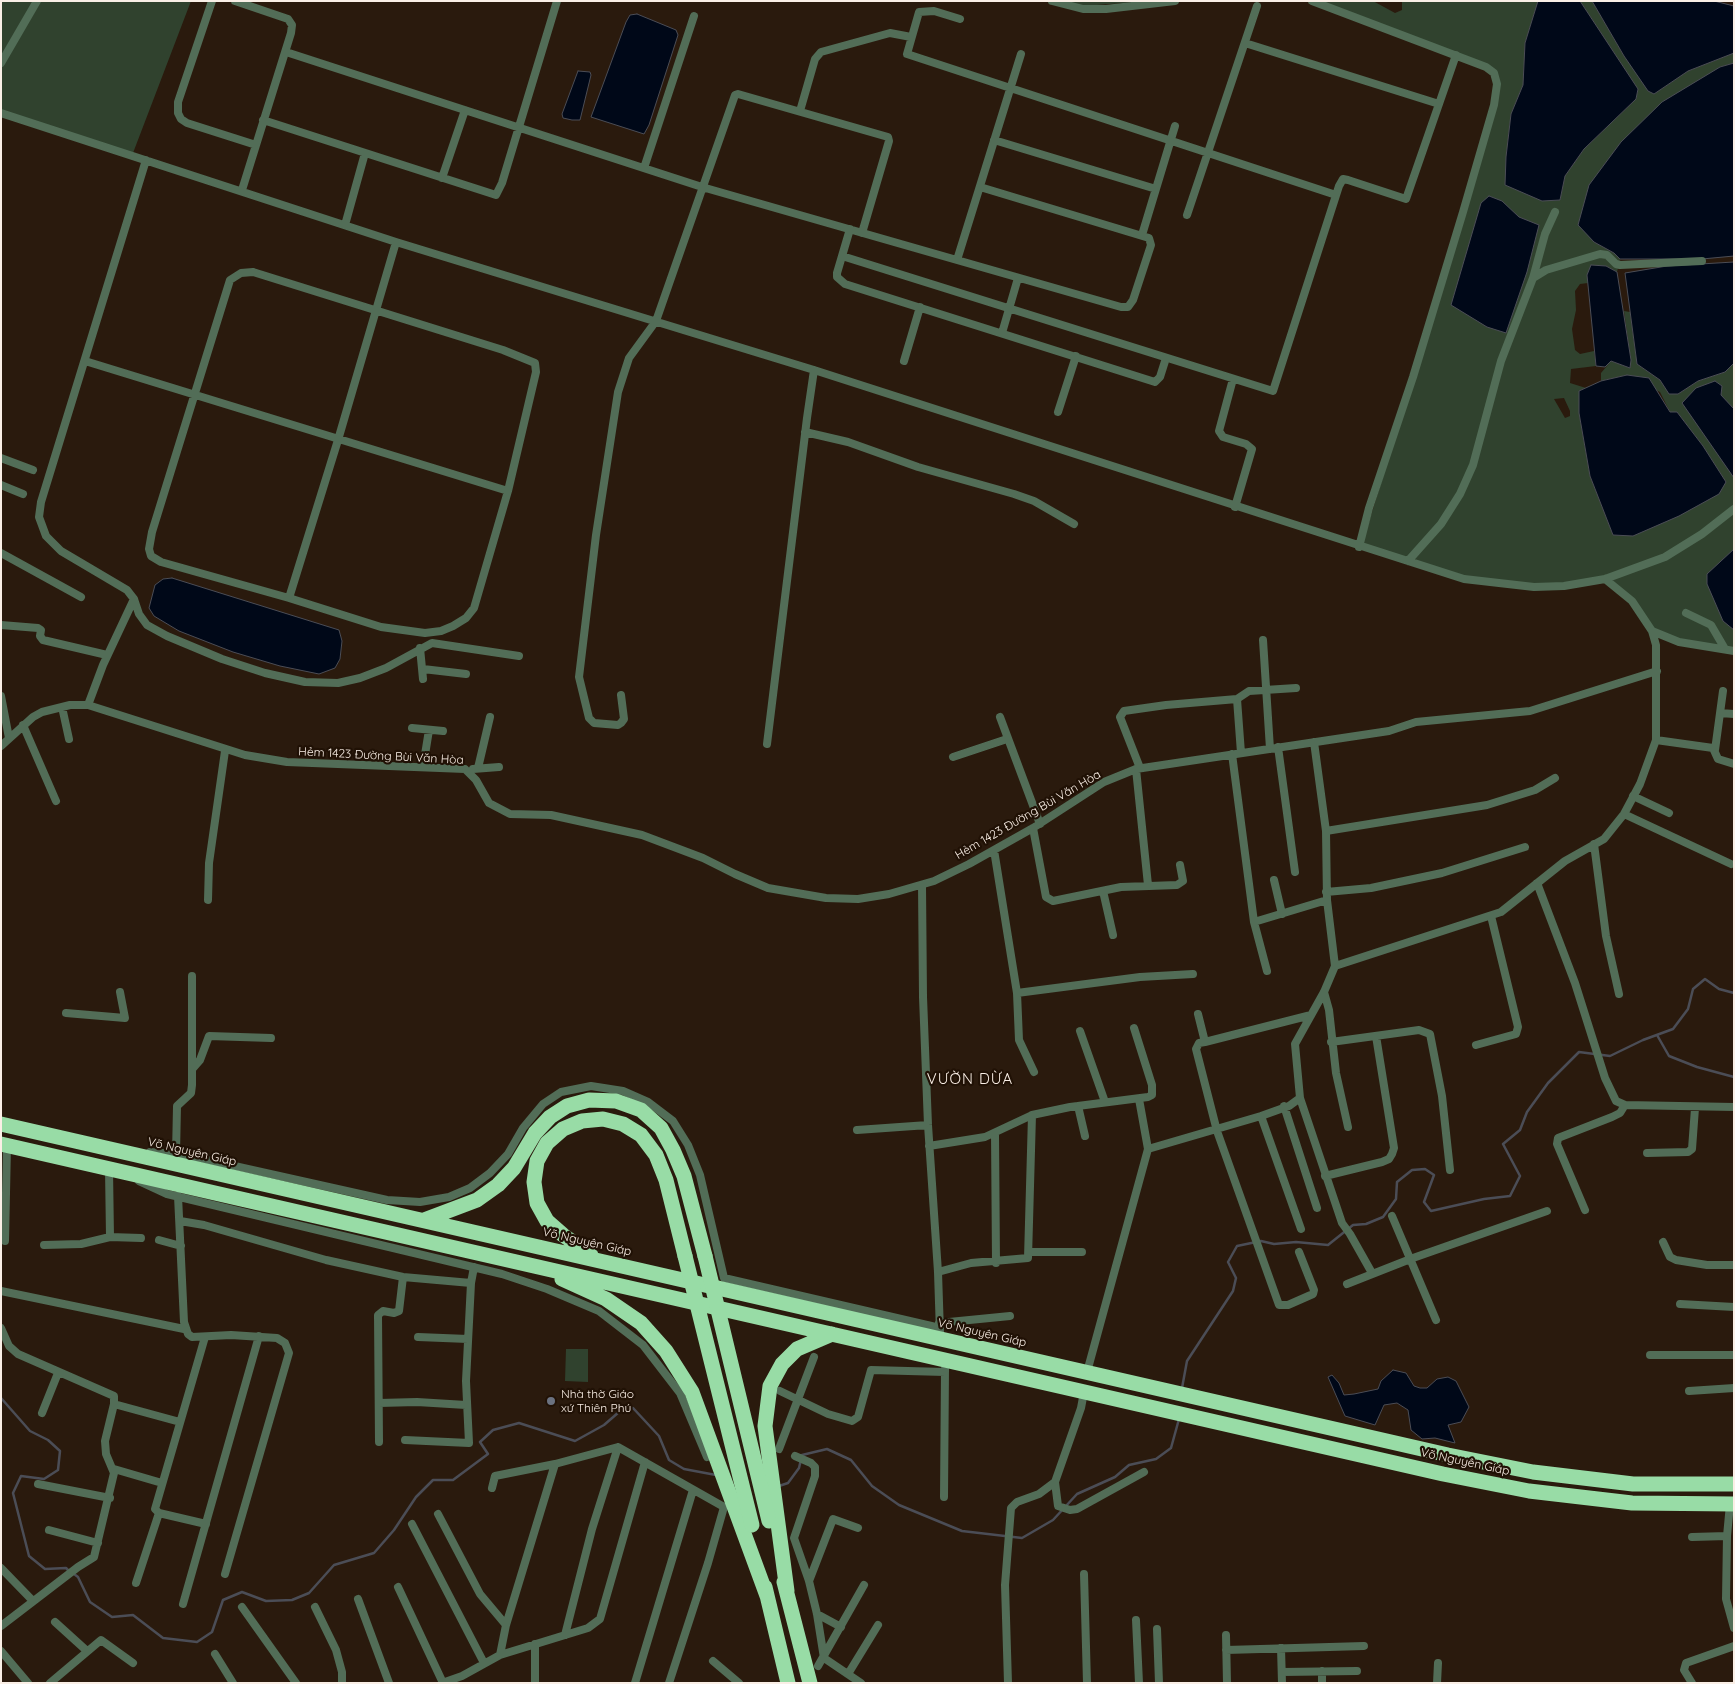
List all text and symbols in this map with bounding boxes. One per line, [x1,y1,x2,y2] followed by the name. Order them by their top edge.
[298,744,464,768] street label: Hẻm 1423 Đường Bùi Văn Hòa
[953,767,1103,863] street label: Hẻm 1423 Đường Bùi Văn Hòa
[926,1070,1014,1088] district label: VƯỜN DỪA
[146,1135,238,1169] street label: Võ Nguyên Giáp
[541,1225,633,1259] street label: Võ Nguyên Giáp
[936,1316,1028,1350] street label: Võ Nguyên Giáp
[561,1387,634,1415] place label: Nhà thờ Giáo xứ Thiên Phú
[545,1395,557,1407] marker: Nhà thờ Giáo xứ Thiên Phú
[1419,1446,1511,1478] street label: Võ Nguyên Giáp

